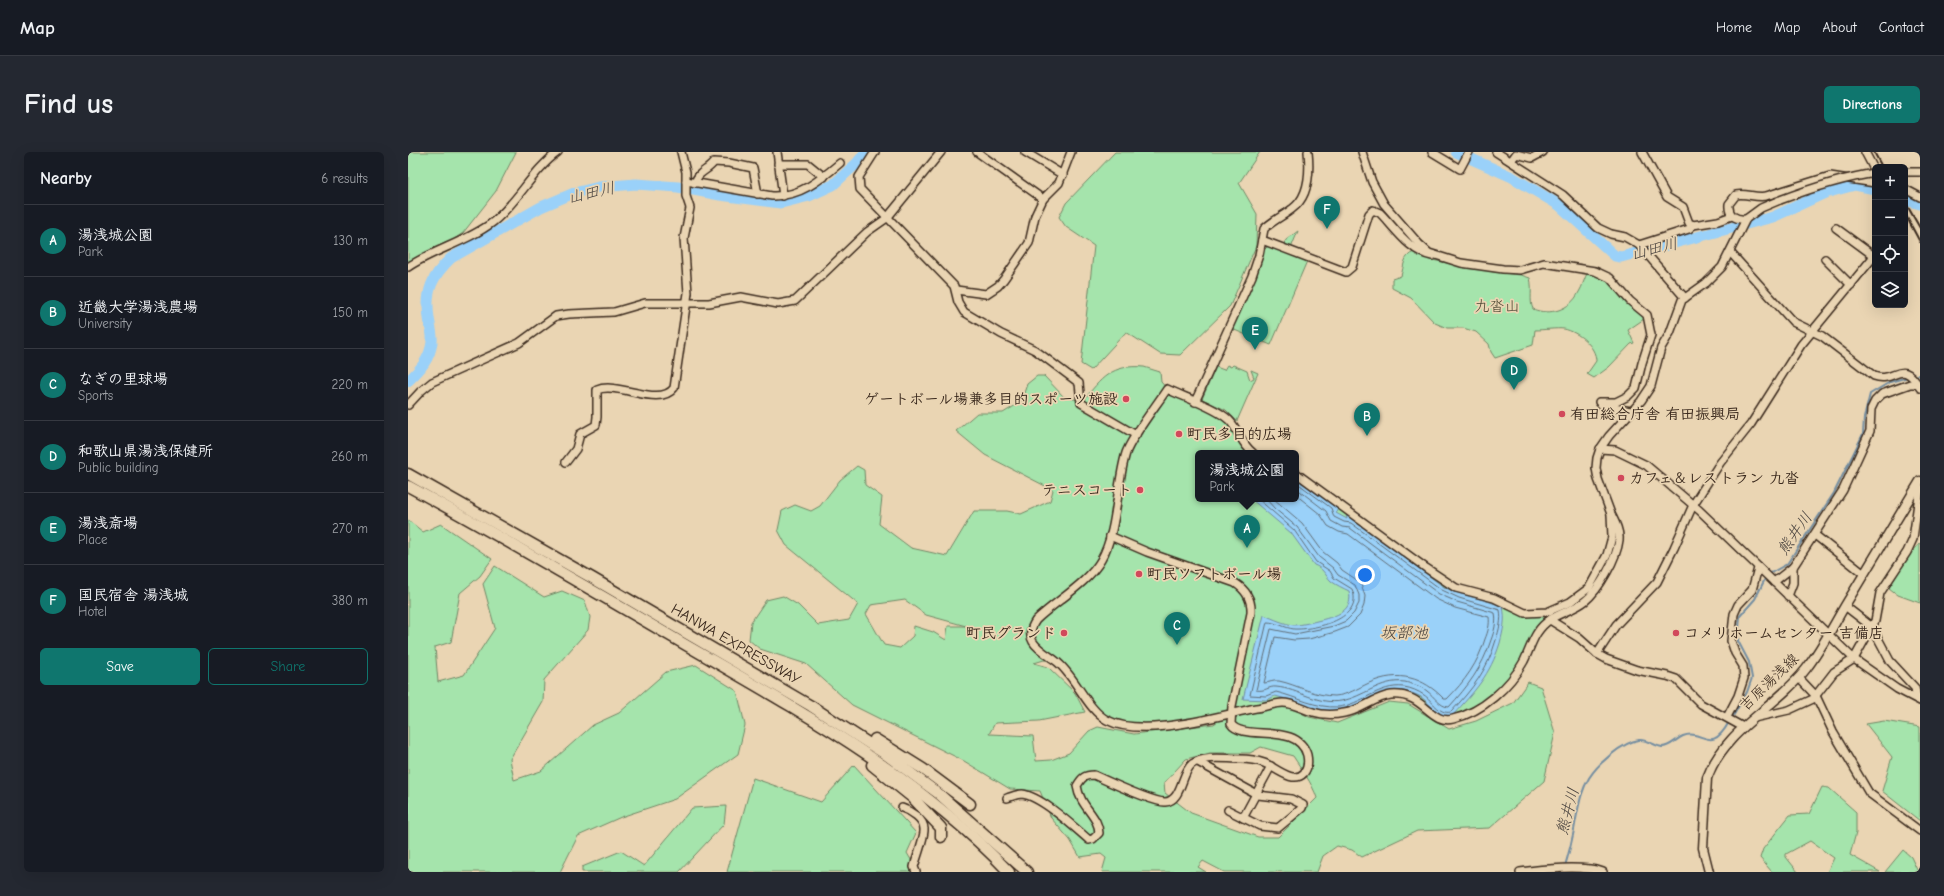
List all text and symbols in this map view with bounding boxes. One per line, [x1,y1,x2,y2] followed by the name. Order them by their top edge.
[20,17,55,39] text: Map
[1716,19,1752,36] text: Home
[1774,19,1800,36] text: Map
[1822,19,1857,36] text: About
[1879,19,1924,36] text: Contact
[1824,86,1920,123] button: Directions
[24,88,113,120] text: Find us
[1872,164,1908,308] map controls
[1872,164,1908,200] button: +
[40,169,91,188] text: Nearby
[321,171,368,186] text: 6 results
[566,179,617,207] water label: 山田川
[1314,196,1340,229] pin: F
[1872,200,1908,236] button: −
[78,226,153,244] text: 湯浅城公園
[49,233,57,248] text: A
[333,233,368,248] text: 130 m
[1629,234,1680,264] water label: 山田川
[1872,236,1908,272] button: locate
[78,244,103,259] text: Park
[1872,272,1908,308] button: layers
[1474,297,1520,315] park label: 九沓山
[78,298,198,316] text: 近畿大学湯浅農場
[49,305,57,320] text: B
[333,305,368,320] text: 150 m
[78,316,132,331] text: University
[1242,317,1268,350] pin: E
[1501,357,1527,390] pin: D
[78,370,168,388] text: なぎの里球場
[49,377,57,392] text: C
[331,377,368,392] text: 220 m
[78,388,113,403] text: Sports
[864,390,1118,408] place label: ゲートボール場兼多目的スポーツ施設
[1121,394,1131,404] marker: ゲートボール場兼多目的スポーツ施設
[1354,403,1380,436] pin: B
[1570,405,1740,423] place label: 有田総合庁舎 有田振興局
[1557,409,1567,419] marker: 有田総合庁舎 有田振興局
[1187,425,1292,443] place label: 町民多目的広場
[1174,429,1184,439] marker: 町民多目的広場
[78,442,213,460] text: 和歌山県湯浅保健所
[49,449,57,464] text: D
[331,449,368,464] text: 260 m
[1195,450,1299,502] popup
[78,460,159,475] text: Public building
[1209,461,1285,479] text: 湯浅城公園
[1629,469,1799,487] place label: カフェ＆レストラン 九沓
[1616,473,1626,483] marker: カフェ＆レストラン 九沓
[1209,479,1234,494] text: Park
[1042,481,1132,499] place label: テニスコート
[1135,485,1145,495] marker: テニスコート
[1774,509,1816,558] water label: 熊井川
[78,514,138,532] text: 湯浅斎場
[1234,515,1260,548] pin: A
[49,521,57,536] text: E
[332,521,368,536] text: 270 m
[78,532,108,547] text: Place
[1147,565,1281,583] place label: 町民ソフトボール場
[1355,565,1375,585] your location
[1134,569,1144,579] marker: 町民ソフトボール場
[78,586,188,604] text: 国民宿舎 湯浅城
[49,593,57,608] text: F
[332,593,368,608] text: 380 m
[668,600,804,688] street label: HANWA EXPRESSWAY
[78,604,107,619] text: Hotel
[1164,612,1190,645] pin: C
[966,624,1056,642] place label: 町民グランド
[1380,624,1429,642] water label: 坂部池
[1684,624,1884,642] place label: コメリホームセンター 吉備店
[1059,628,1069,638] marker: 町民グランド
[1671,628,1681,638] marker: コメリホームセンター 吉備店
[40,648,200,685] button: Save
[208,648,368,685] button: Share
[1736,649,1802,715] street label: 吉原湯浅線
[1553,786,1583,837] water label: 熊井川

